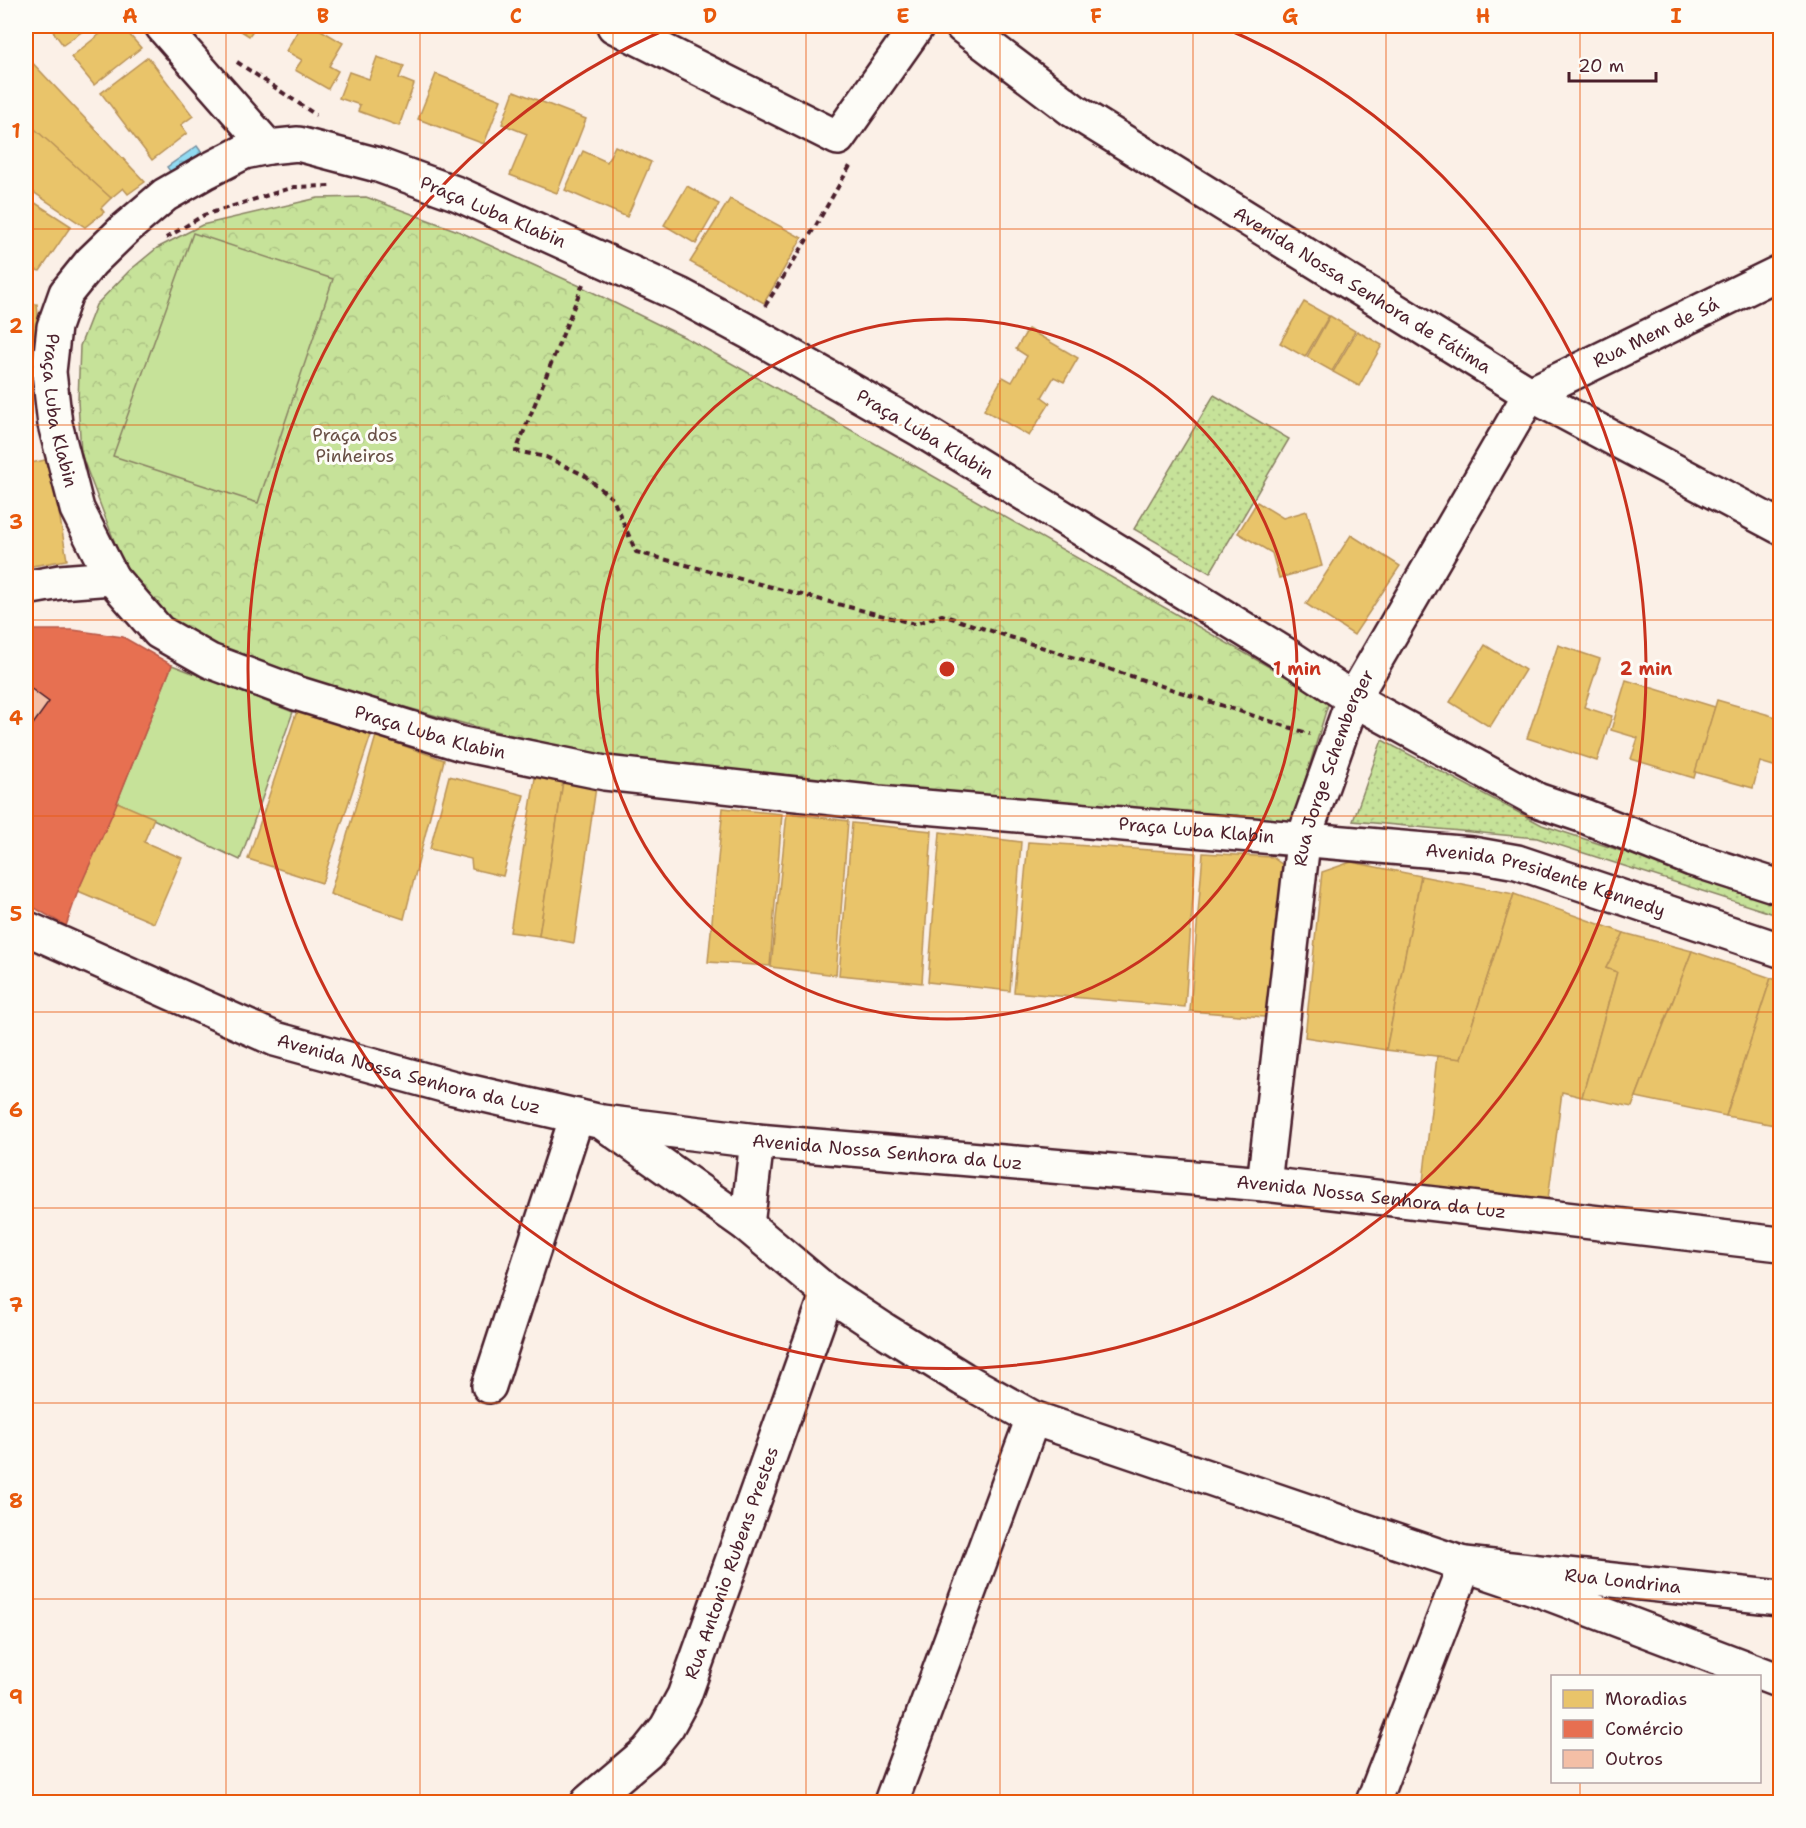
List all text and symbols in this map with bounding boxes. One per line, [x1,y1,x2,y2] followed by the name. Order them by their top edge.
[122,3,138,29] text: A
[317,3,329,29] text: B
[510,3,522,29] text: C
[703,3,717,29] text: D
[896,3,910,29] text: E
[1090,3,1102,29] text: F
[1282,3,1298,29] text: G
[1476,3,1490,29] text: H
[1670,3,1682,29] text: I
[1569,45,1656,83] scale bar
[1578,54,1624,78] text: 20 m
[11,118,21,144] text: 1
[416,170,570,254] street label: Praça Luba Klabin
[1229,201,1496,379] street label: Avenida Nossa Senhora de Fátima
[1589,292,1723,373] street label: Rua Mem de Sá
[9,313,23,339] text: 2
[37,332,83,490] street label: Praça Luba Klabin
[852,384,998,484] street label: Praça Luba Klabin
[312,423,398,468] park label: Praça dos Pinheiros
[9,509,23,535] text: 3
[1273,657,1321,681] text: 1 min
[1620,657,1672,681] text: 2 min
[937,659,957,679] centre of rings
[1288,665,1380,868] street label: Rua Jorge Schemberger
[351,700,508,765] street label: Praça Luba Klabin
[9,705,23,731] text: 4
[1118,812,1275,849] street label: Praça Luba Klabin
[1424,838,1668,923] street label: Avenida Presidente Kennedy
[10,901,22,927] text: 5
[274,1028,543,1119] street label: Avenida Nossa Senhora da Luz
[9,1097,23,1123] text: 6
[751,1129,1023,1175] street label: Avenida Nossa Senhora da Luz
[1235,1170,1507,1224] street label: Avenida Nossa Senhora da Luz
[9,1292,23,1318] text: 7
[679,1443,784,1683] street label: Rua Antonio Rubens Prestes
[9,1488,23,1514] text: 8
[1563,1563,1682,1599] street label: Rua Londrina
[1551,1675,1761,1783] legend
[9,1684,23,1710] text: 9
[1605,1687,1687,1711] text: Moradias
[1605,1717,1684,1741] text: Comércio
[1605,1747,1663,1771] text: Outros

